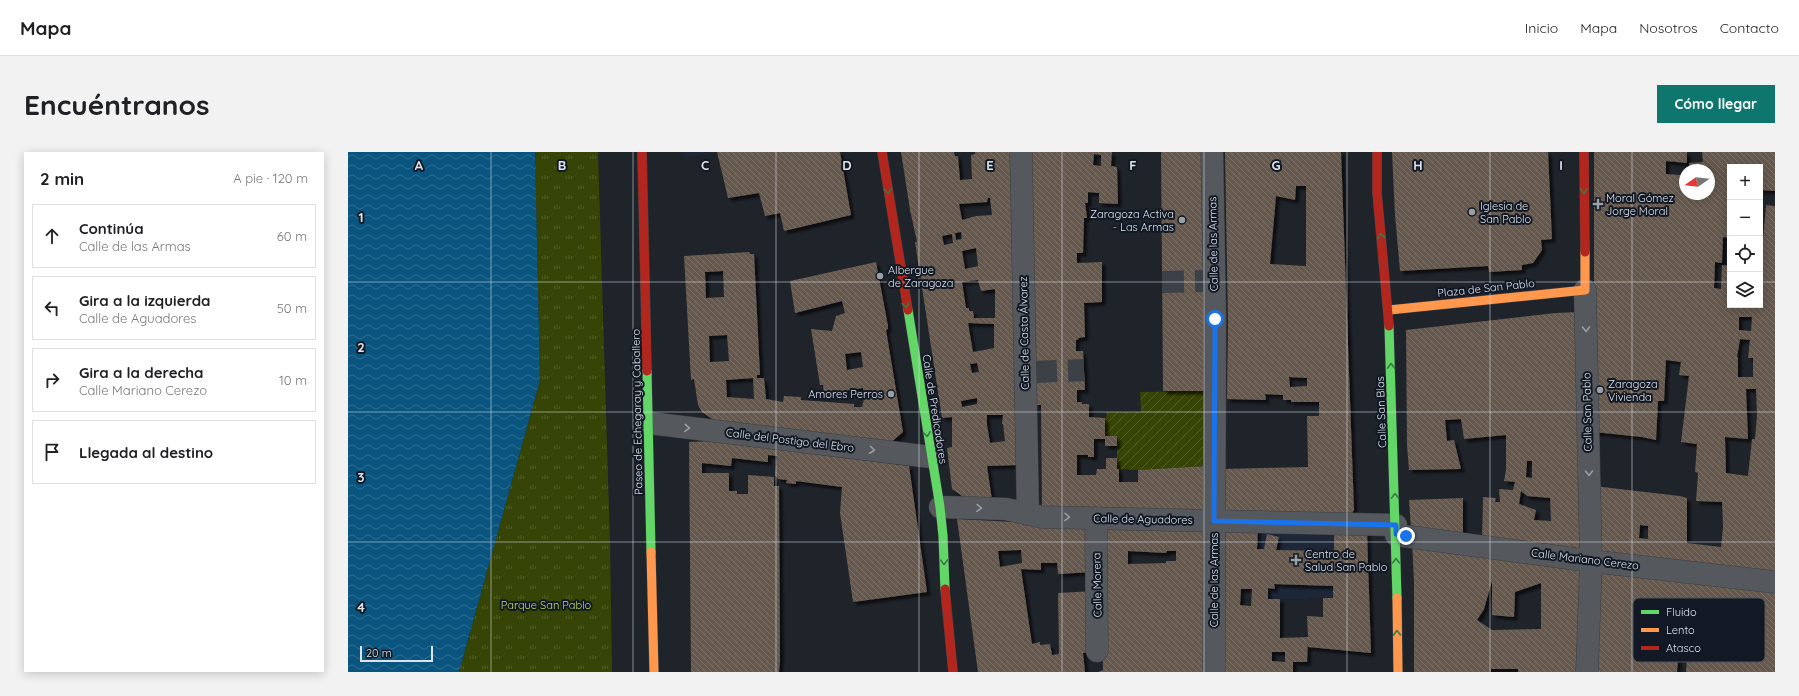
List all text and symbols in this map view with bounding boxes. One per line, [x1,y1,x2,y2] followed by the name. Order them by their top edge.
[20,16,71,40] text: Mapa
[1525,19,1558,37] text: Inicio
[1580,19,1617,37] text: Mapa
[1639,19,1698,37] text: Nosotros
[1720,19,1779,37] text: Contacto
[1657,85,1775,123] button: Cómo llegar
[24,87,209,122] text: Encuéntranos
[415,157,424,173] text: A
[558,157,566,173] text: B
[701,157,709,173] text: C
[842,157,852,173] text: D
[986,157,994,173] text: E
[1129,157,1137,173] text: F
[1271,157,1281,173] text: G
[1413,157,1423,173] text: H
[1559,157,1563,173] text: I
[1679,164,1715,200] north arrow
[1727,164,1763,308] map controls
[1727,164,1763,200] button: +
[40,168,84,189] text: 2 min
[233,170,308,186] text: A pie · 120 m
[883,187,892,194] one-way arrow
[1580,188,1588,194] one-way arrow
[1606,191,1674,218] place label: Moral Gómez Jorge Moral
[1205,197,1221,291] street label: Calle de las Armas
[1480,199,1531,226] place label: Iglesia de San Pablo
[1593,199,1603,209] marker: Moral Gómez Jorge Moral
[1727,200,1763,236] button: −
[1090,207,1174,234] place label: Zaragoza Activa - Las Armas
[1467,207,1477,217] marker: Iglesia de San Pablo
[358,209,364,225] text: 1
[1177,215,1187,225] marker: Zaragoza Activa - Las Armas
[79,219,144,238] text: Continúa
[41,225,63,247] icon: ahead
[277,228,307,244] text: 60 m
[1377,233,1386,239] one-way arrow
[1727,236,1763,272] button: locate
[79,238,191,254] text: Calle de las Armas
[888,263,954,290] place label: Albergue de Zaragoza
[875,271,885,281] marker: Albergue de Zaragoza
[1727,272,1763,308] button: layers
[1016,276,1032,390] street label: Calle de Casta Álvarez
[1437,276,1536,300] street label: Plaza de San Pablo
[79,291,211,310] text: Gira a la izquierda
[41,297,63,319] icon: left
[277,300,307,316] text: 50 m
[901,302,910,309] one-way arrow
[79,310,196,326] text: Calle de Aguadores
[1206,310,1224,328] route start
[1582,326,1590,332] one-way arrow
[629,328,645,495] street label: Paseo de Echegaray y Caballero
[357,339,365,355] text: 2
[919,353,951,465] street label: Calle de Predicadores
[79,363,204,382] text: Gira a la derecha
[1387,363,1395,369] one-way arrow
[41,369,63,391] icon: right
[279,372,307,388] text: 10 m
[1579,372,1595,452] street label: Calle San Pablo
[1373,376,1389,448] street label: Calle San Blas
[1608,377,1658,404] place label: Zaragoza Vivienda
[79,382,207,398] text: Calle Mariano Cerezo
[1595,385,1605,395] marker: Zaragoza Vivienda
[808,387,883,401] place label: Amores Perros
[886,389,896,399] marker: Amores Perros
[684,423,691,432] one-way arrow
[725,425,855,455] street label: Calle del Postigo del Ebro
[922,431,931,437] one-way arrow
[41,441,63,463] icon: arrive
[79,443,213,462] text: Llegada al destino
[869,446,875,455] one-way arrow
[358,469,365,485] text: 3
[1585,470,1593,476] one-way arrow
[1391,493,1400,499] one-way arrow
[976,504,982,512] one-way arrow
[1093,511,1193,527] street label: Calle de Aguadores
[1064,513,1070,522] one-way arrow
[1397,527,1415,545] route end
[1207,533,1221,627] street label: Calle de las Armas
[1530,545,1640,573] street label: Calle Mariano Cerezo
[1305,547,1388,574] place label: Centro de Salud San Pablo
[1089,553,1105,617] street label: Calle Morera
[1290,554,1302,566] marker: Centro de Salud San Pablo
[1392,558,1400,564] one-way arrow
[940,559,948,565] one-way arrow
[501,598,592,612] park label: Parque San Pablo
[1633,598,1765,662] legend
[357,599,365,615] text: 4
[1666,605,1697,619] text: Fluido
[1666,623,1695,637] text: Lento
[1393,630,1401,636] one-way arrow
[1666,641,1701,655] text: Atasco
[360,644,433,663] scale bar
[366,646,392,660] text: 20 m

